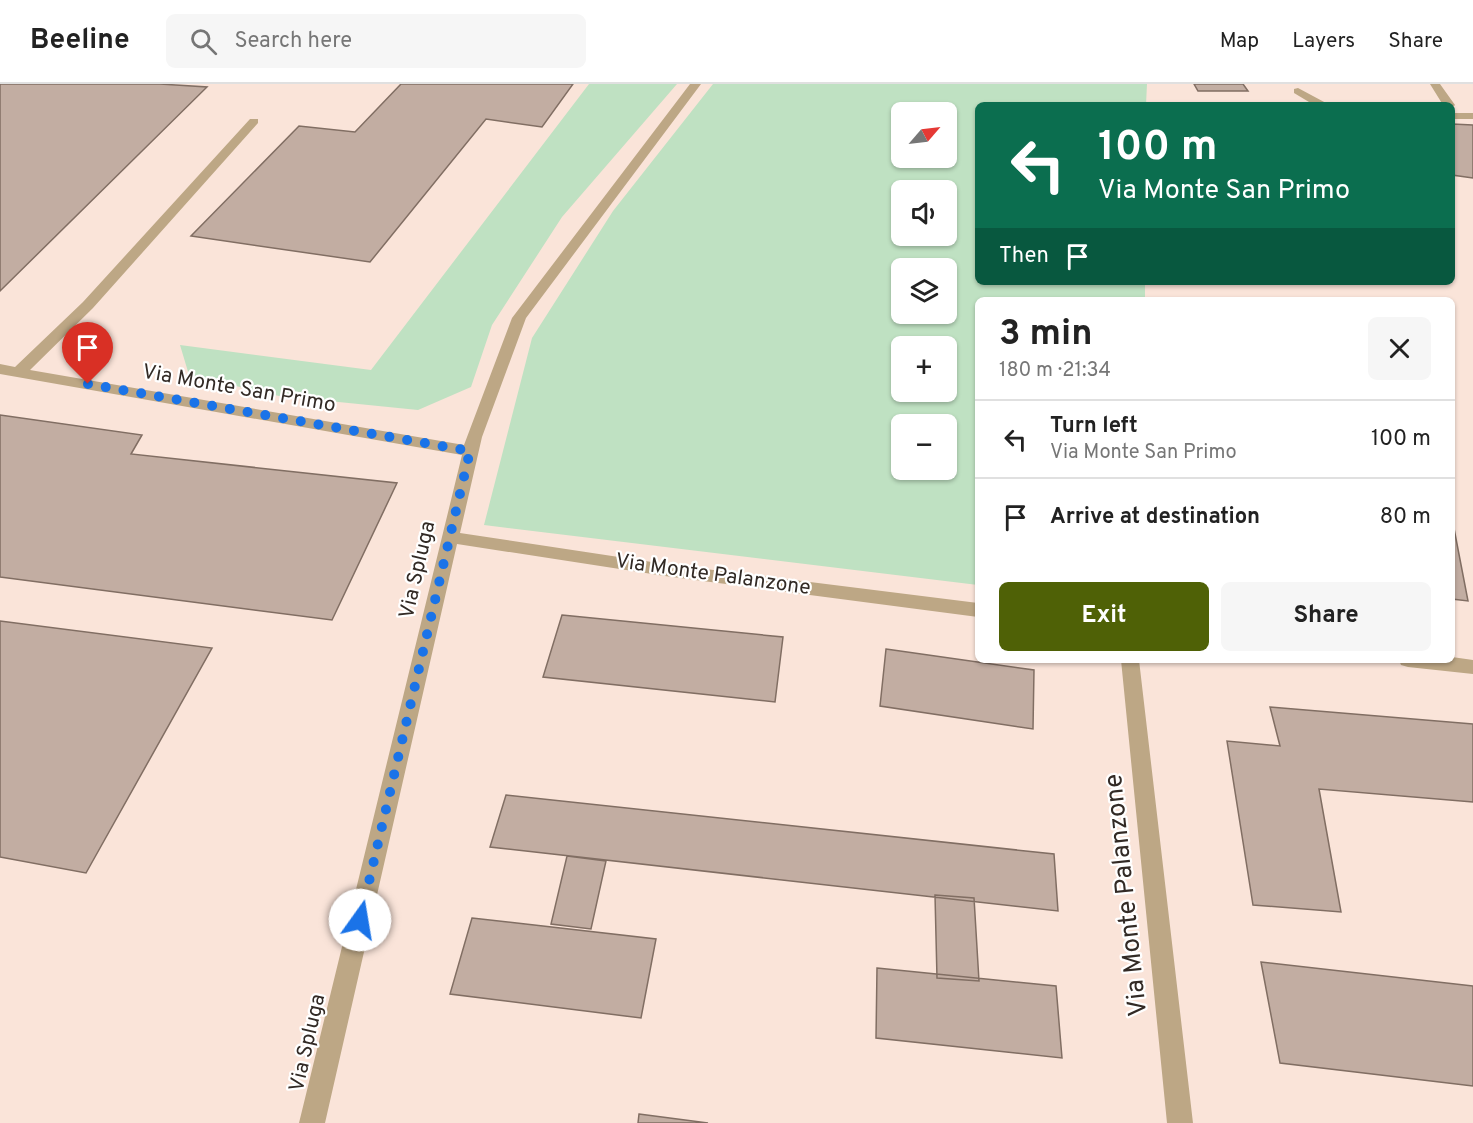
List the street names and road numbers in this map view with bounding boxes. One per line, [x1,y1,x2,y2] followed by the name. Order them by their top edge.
[140,359,338,419] street label: Via Monte San Primo
[394,518,442,622] street label: Via Spluga
[614,548,812,602] street label: Via Monte Palanzone
[1098,772,1156,1018] street label: Via Monte Palanzone
[284,991,332,1095] street label: Via Spluga

